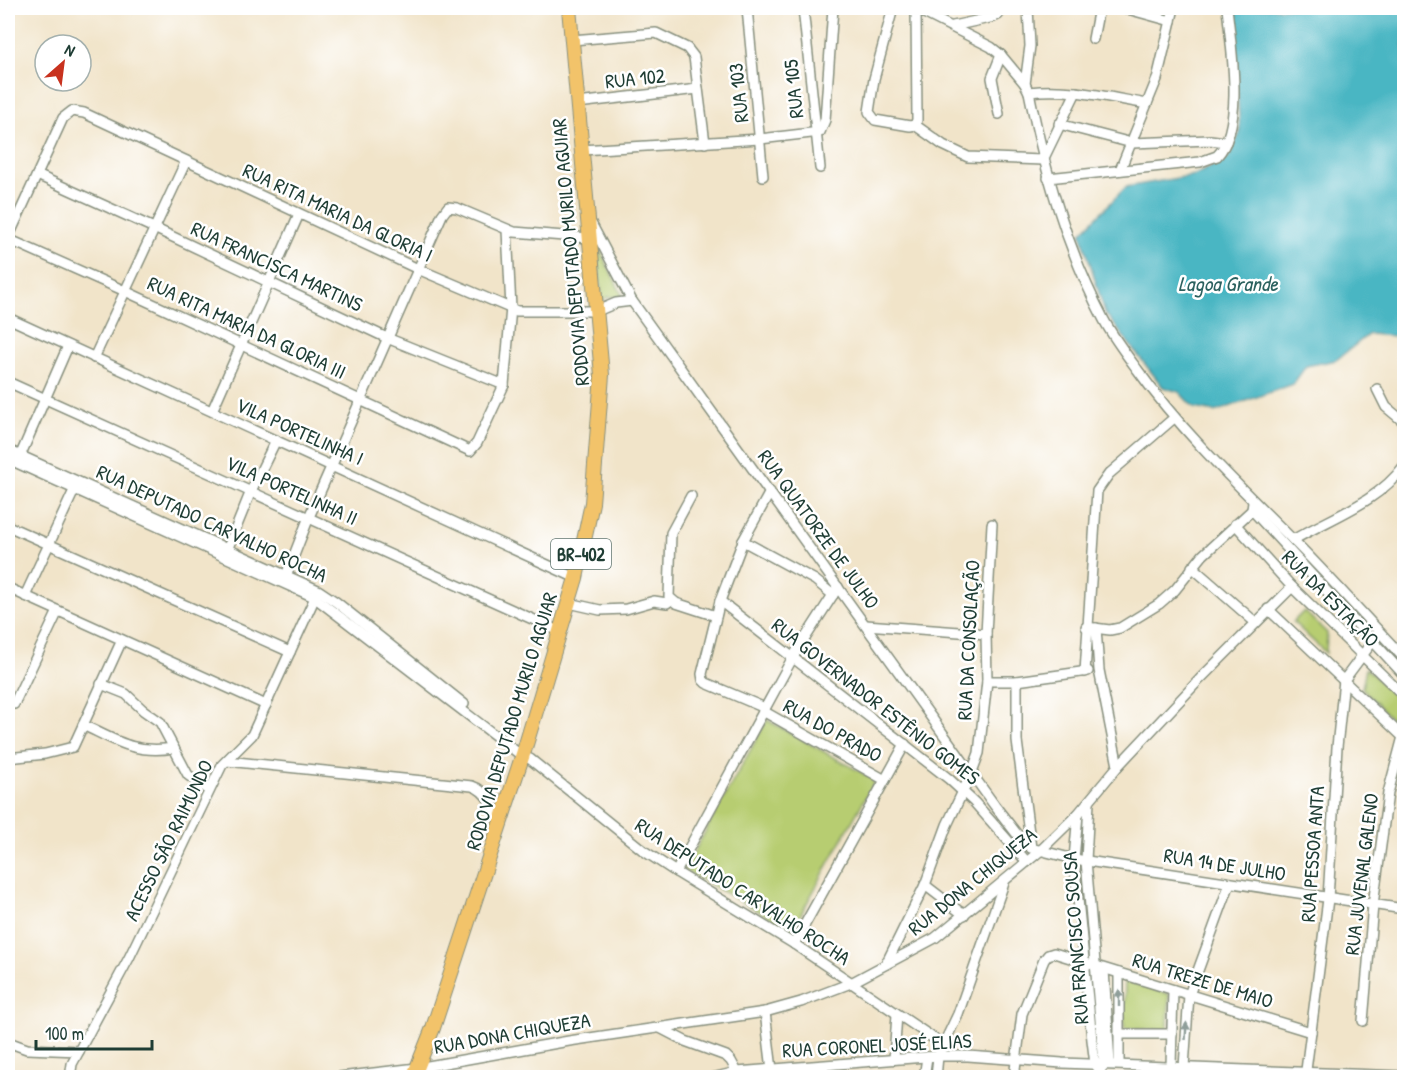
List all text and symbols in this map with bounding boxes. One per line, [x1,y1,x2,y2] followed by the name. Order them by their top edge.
[33,33,93,93] north arrow
[61,38,79,62] text: N
[776,58,810,120] street label: RUA 105
[604,61,667,95] street label: RUA 102
[721,62,755,124] street label: RUA 103
[545,117,595,387] street label: RODOVIA DEPUTADO MURILO AGUIAR
[239,156,437,268] street label: RUA RITA MARIA DA GLORIA I
[187,214,367,318] street label: RUA FRANCISCA MARTINS
[143,269,351,385] street label: RUA RITA MARIA DA GLORIA III
[1178,269,1279,298] water label: Lagoa Grande
[232,391,368,471] street label: VILA PORTELINHA I
[752,444,886,614] street label: RUA QUATORZE DE JULHO
[222,449,362,531] street label: VILA PORTELINHA II
[92,458,332,588] street label: RUA DEPUTADO CARVALHO ROCHA
[551,539,611,569] road number: BR-402
[1276,543,1386,653] street label: RUA DA ESTAÇÃO
[950,559,986,721] street label: RUA DA CONSOLAÇÃO
[459,589,563,853] street label: RODOVIA DEPUTADO MURILO AGUIAR
[766,611,986,791] street label: RUA GOVERNADOR ESTÊNIO GOMES
[779,692,887,768] street label: RUA DO PRADO
[117,755,219,925] street label: ACESSO SÃO RAIMUNDO
[1294,785,1330,923] street label: RUA PESSOA ANTA
[1338,792,1384,956] street label: RUA JUVENAL GALENO
[630,811,856,971] street label: RUA DEPUTADO CARVALHO ROCHA
[902,821,1042,941] street label: RUA DONA CHIQUEZA
[1162,841,1288,887] street label: RUA 14 DE JULHO
[1055,850,1095,1025] street label: RUA FRANCISCO SOUSA
[1129,946,1277,1014] street label: RUA TREZE DE MAIO
[1114,988,1124,1007] one-way arrow
[432,1006,592,1060] street label: RUA DONA CHIQUEZA
[36,1013,152,1051] scale bar
[45,1021,84,1046] text: 100 m
[1182,1021,1191,1040] one-way arrow
[782,1027,972,1063] street label: RUA CORONEL JOSÉ ELIAS

